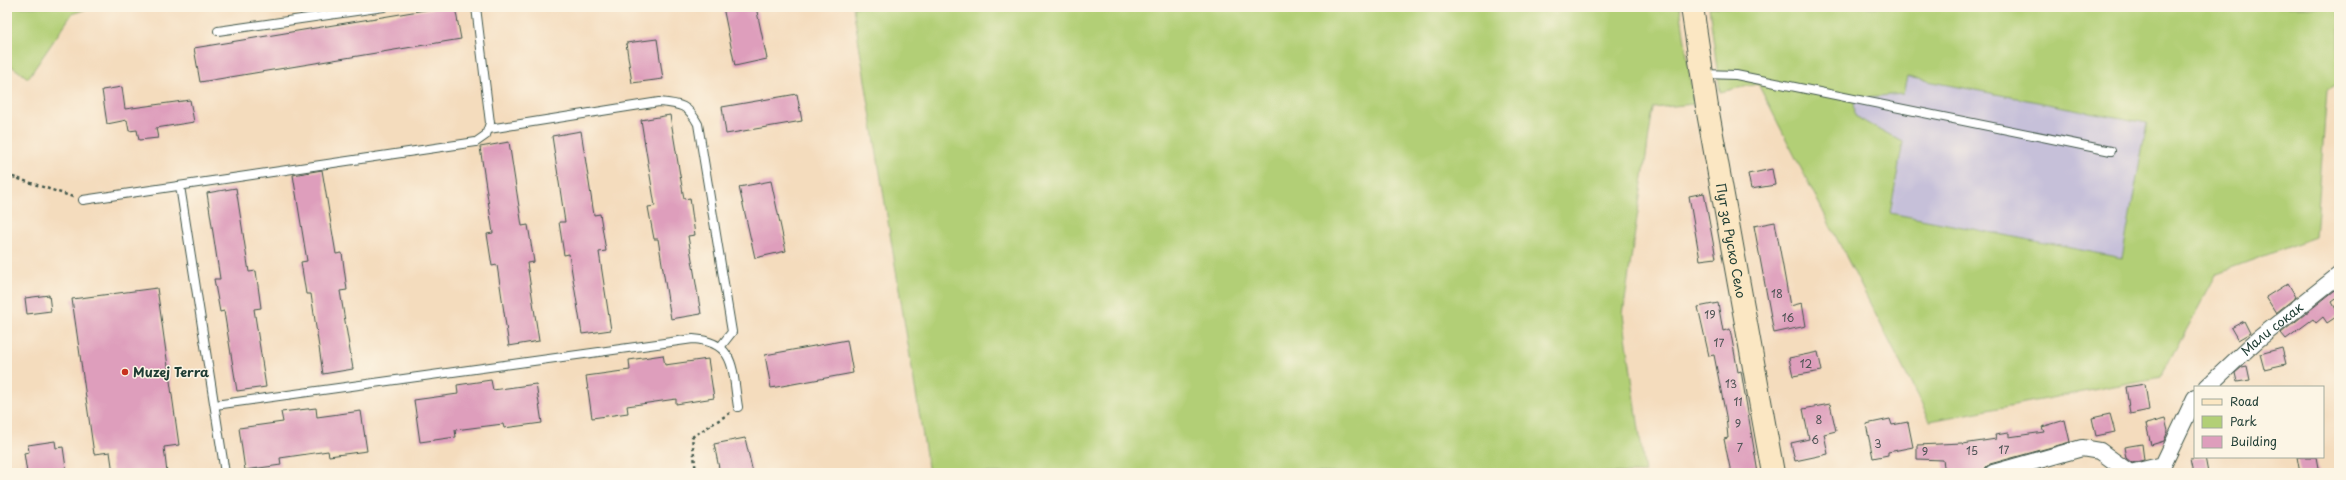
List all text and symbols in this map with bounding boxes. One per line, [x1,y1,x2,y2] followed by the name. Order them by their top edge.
[1712,182,1751,300] street label: Пут за Руско Село
[1771,285,1783,302] house number: 18
[2236,297,2307,360] street label: Мали сокак
[1704,306,1716,323] house number: 19
[1782,309,1795,326] house number: 16
[1714,334,1725,351] house number: 17
[1800,355,1813,372] house number: 12
[133,362,209,381] place label: Muzej Terra
[120,367,130,377] marker: Muzej Terra
[1725,375,1737,392] house number: 13
[2194,386,2324,458] legend
[2230,392,2259,410] text: Road
[1733,393,1743,410] house number: 11
[1816,411,1823,428] house number: 8
[2230,412,2257,430] text: Park
[1735,415,1741,432] house number: 9
[1811,431,1819,448] house number: 6
[2230,432,2277,450] text: Building
[1874,435,1882,452] house number: 3
[1737,439,1743,456] house number: 7
[1999,441,2010,458] house number: 17
[1966,442,1978,459] house number: 15
[1922,443,1928,460] house number: 9

